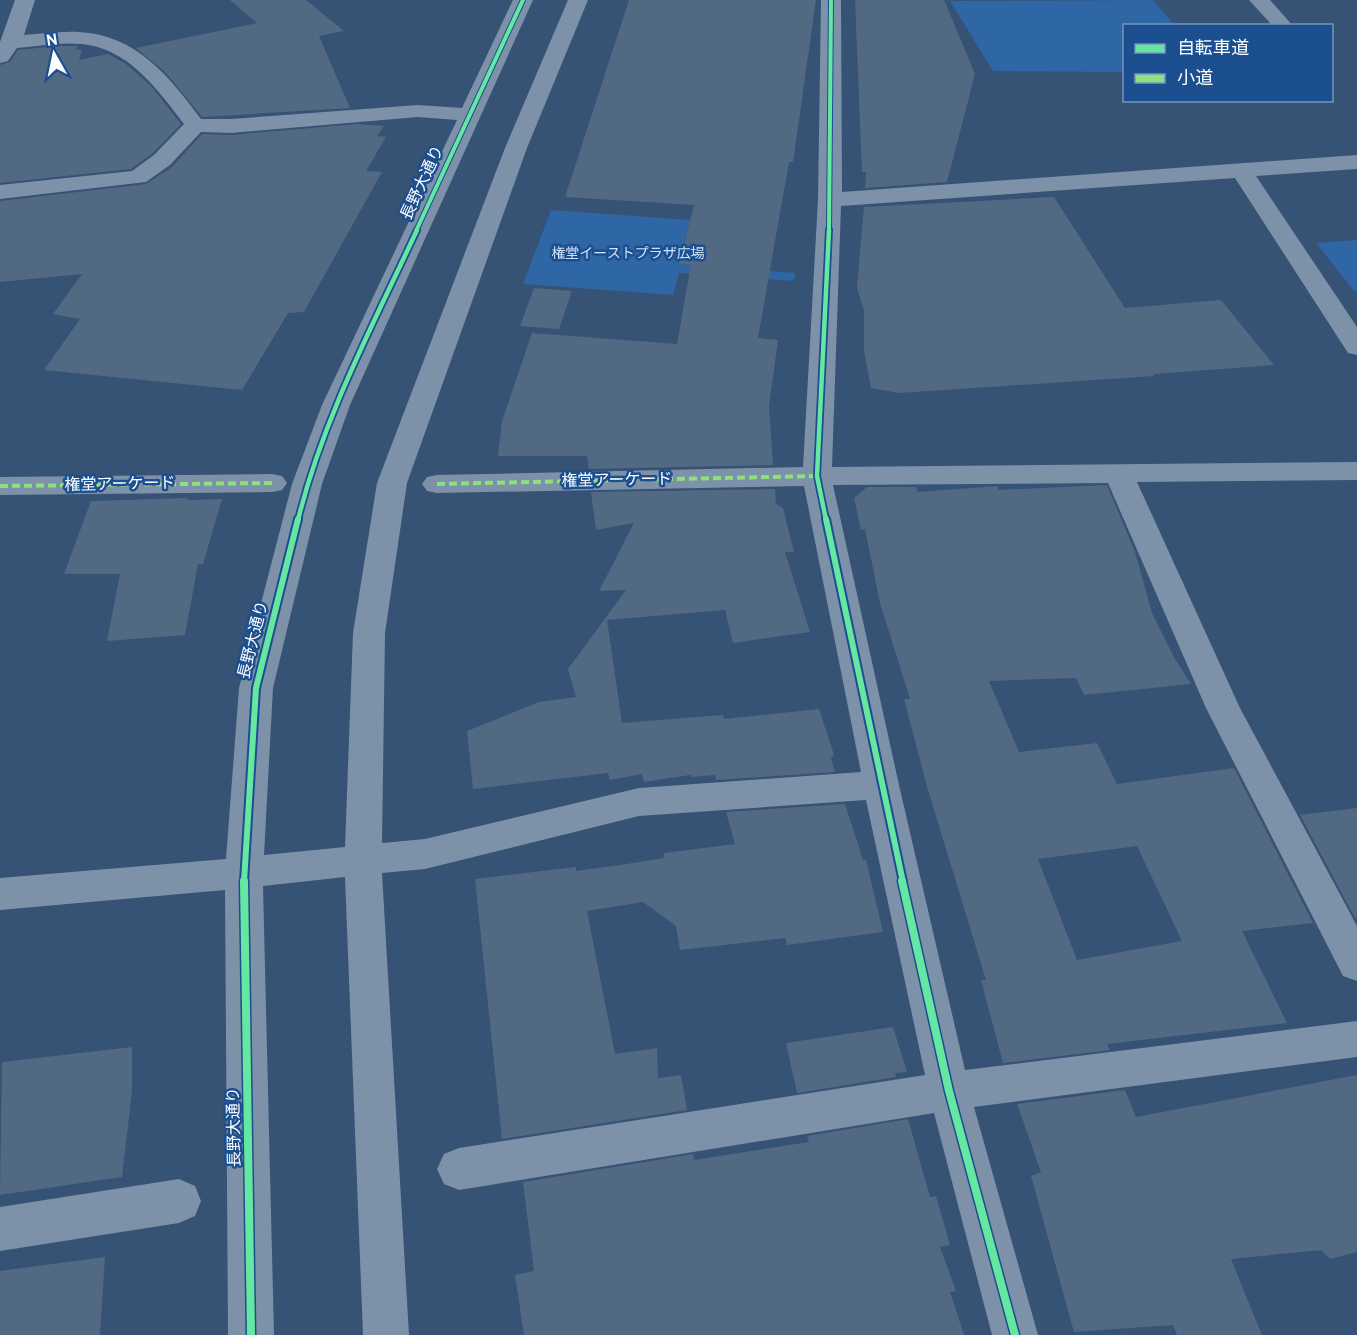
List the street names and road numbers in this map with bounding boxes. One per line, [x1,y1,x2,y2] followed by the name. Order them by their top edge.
[397,143,449,223] street label: 長野大通り
[561,470,673,492] street label: 権堂アーケード
[64,474,176,496] street label: 権堂アーケード
[235,599,273,681] street label: 長野大通り
[224,1087,246,1167] street label: 長野大通り

